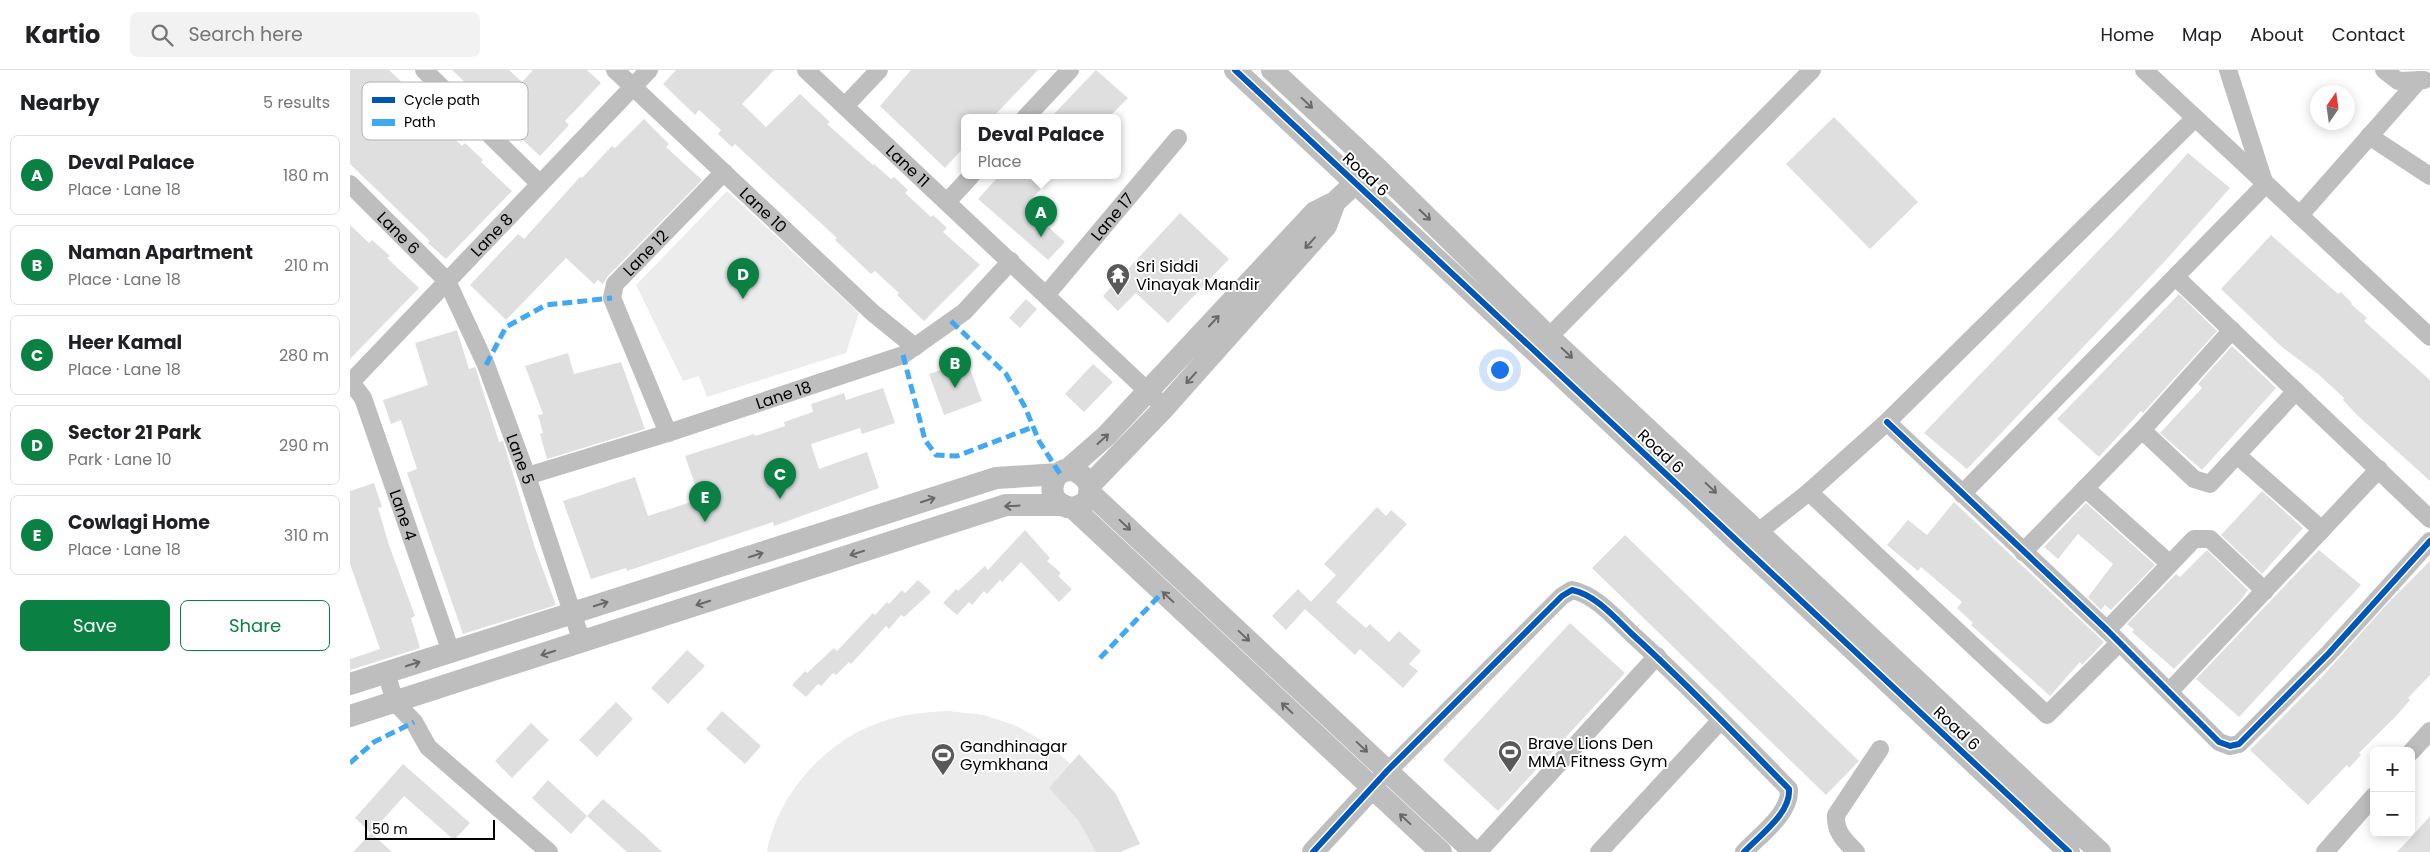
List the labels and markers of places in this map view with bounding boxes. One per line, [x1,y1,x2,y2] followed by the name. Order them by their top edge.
[1025,196,1057,237] pin: A
[1136,255,1260,296] place label: Sri Siddi Vinayak Mandir
[727,258,759,299] pin: D
[1105,262,1131,296] temple icon: Sri Siddi Vinayak Mandir
[939,347,971,388] pin: B
[764,458,796,499] pin: C
[689,481,721,522] pin: E
[1528,732,1668,773] place label: Brave Lions Den MMA Fitness Gym
[960,735,1067,776] place label: Gandhinagar Gymkhana
[1497,739,1523,773] sports icon: Brave Lions Den MMA Fitness Gym
[930,742,956,776] sports icon: Gandhinagar Gymkhana

